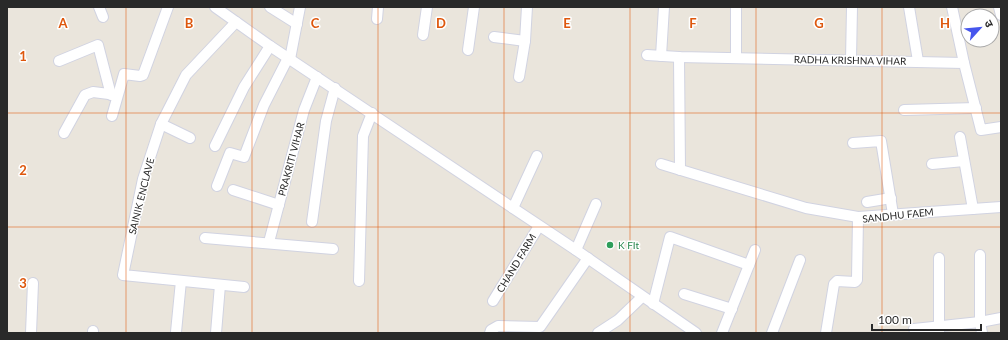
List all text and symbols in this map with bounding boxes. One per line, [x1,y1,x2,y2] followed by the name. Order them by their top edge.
[960,8,1000,48] north arrow
[57,15,68,31] text: A
[185,15,194,31] text: B
[311,15,320,31] text: C
[436,15,446,31] text: D
[563,15,571,31] text: E
[689,15,697,31] text: F
[814,15,824,31] text: G
[940,15,950,31] text: H
[982,17,997,30] text: उ
[19,48,27,64] text: 1
[794,53,907,67] street label: RADHA KRISHNA VIHAR
[275,120,307,197] street label: PRAKRITI VIHAR
[126,156,156,236] street label: SAINIK ENCLAVE
[19,162,27,178] text: 2
[862,205,934,225] street label: SANDHU FAEM
[494,231,538,295] street label: CHAND FARM
[618,239,639,251] place label: K FIt
[605,240,615,250] marker: K FIt
[19,275,27,291] text: 3
[872,306,981,332] scale bar
[878,312,912,327] text: 100 m

